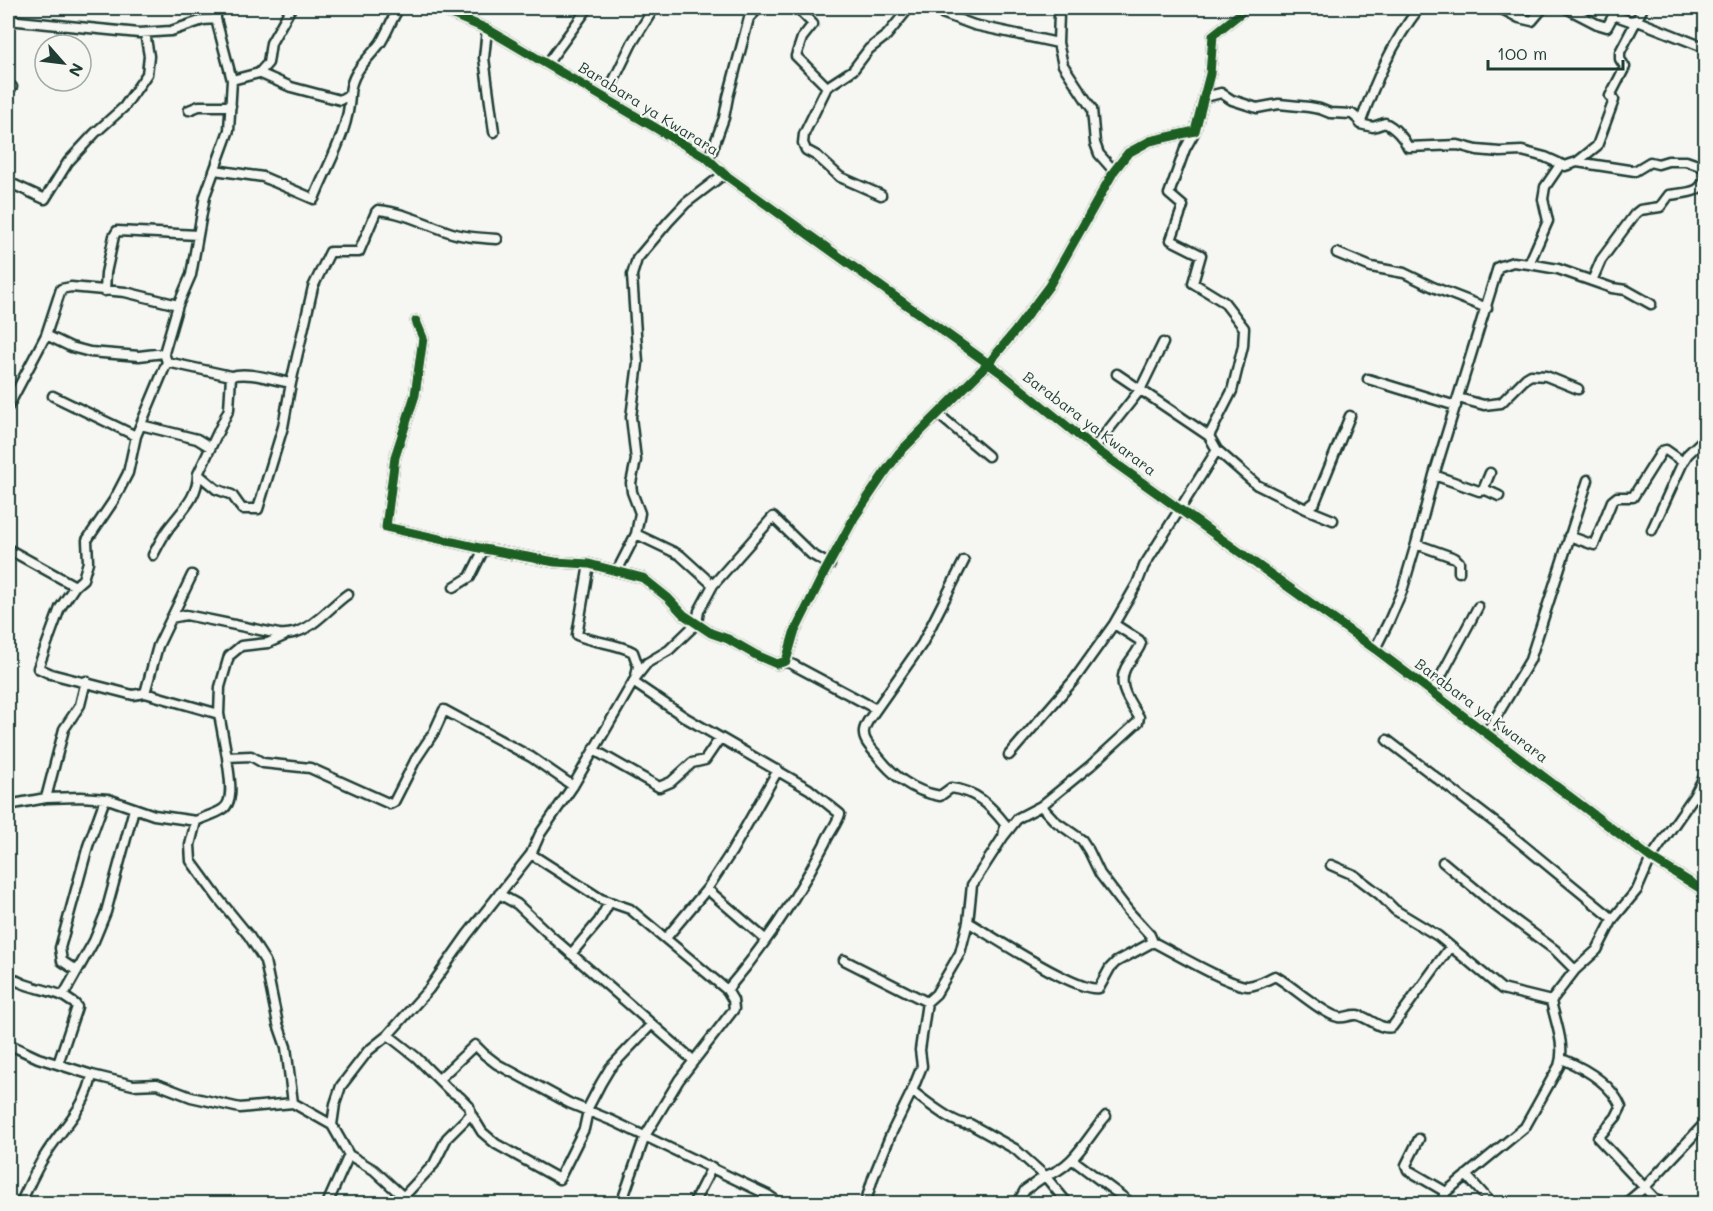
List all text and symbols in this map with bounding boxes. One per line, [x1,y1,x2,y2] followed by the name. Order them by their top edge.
[33,33,93,93] north arrow
[1488,33,1623,71] scale bar
[1497,41,1547,65] text: 100 m
[575,57,723,159] street label: Barabara ya Kwarara
[65,60,89,81] text: N
[1019,366,1161,480] street label: Barabara ya Kwarara
[1411,653,1553,767] street label: Barabara ya Kwarara

